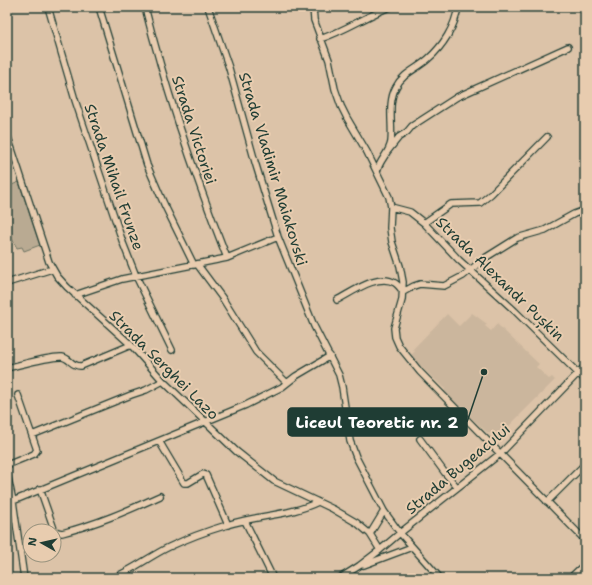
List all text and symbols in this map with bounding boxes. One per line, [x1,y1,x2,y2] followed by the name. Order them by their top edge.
[234,70,312,268] street label: Strada Vladimir Maiakovski
[167,73,221,187] street label: Strada Victoriei
[80,101,148,253] street label: Strada Mihail Frunze
[431,212,568,346] street label: Strada Alexandr Pușkin
[105,306,223,424] street label: Strada Serghei Lazo
[288,408,467,436] callout: Liceul Teoretic nr. 2
[296,412,458,433] text: Liceul Teoretic nr. 2
[401,419,515,519] street label: Strada Bugeacului
[22,523,62,563] north arrow
[25,536,41,547] text: N

